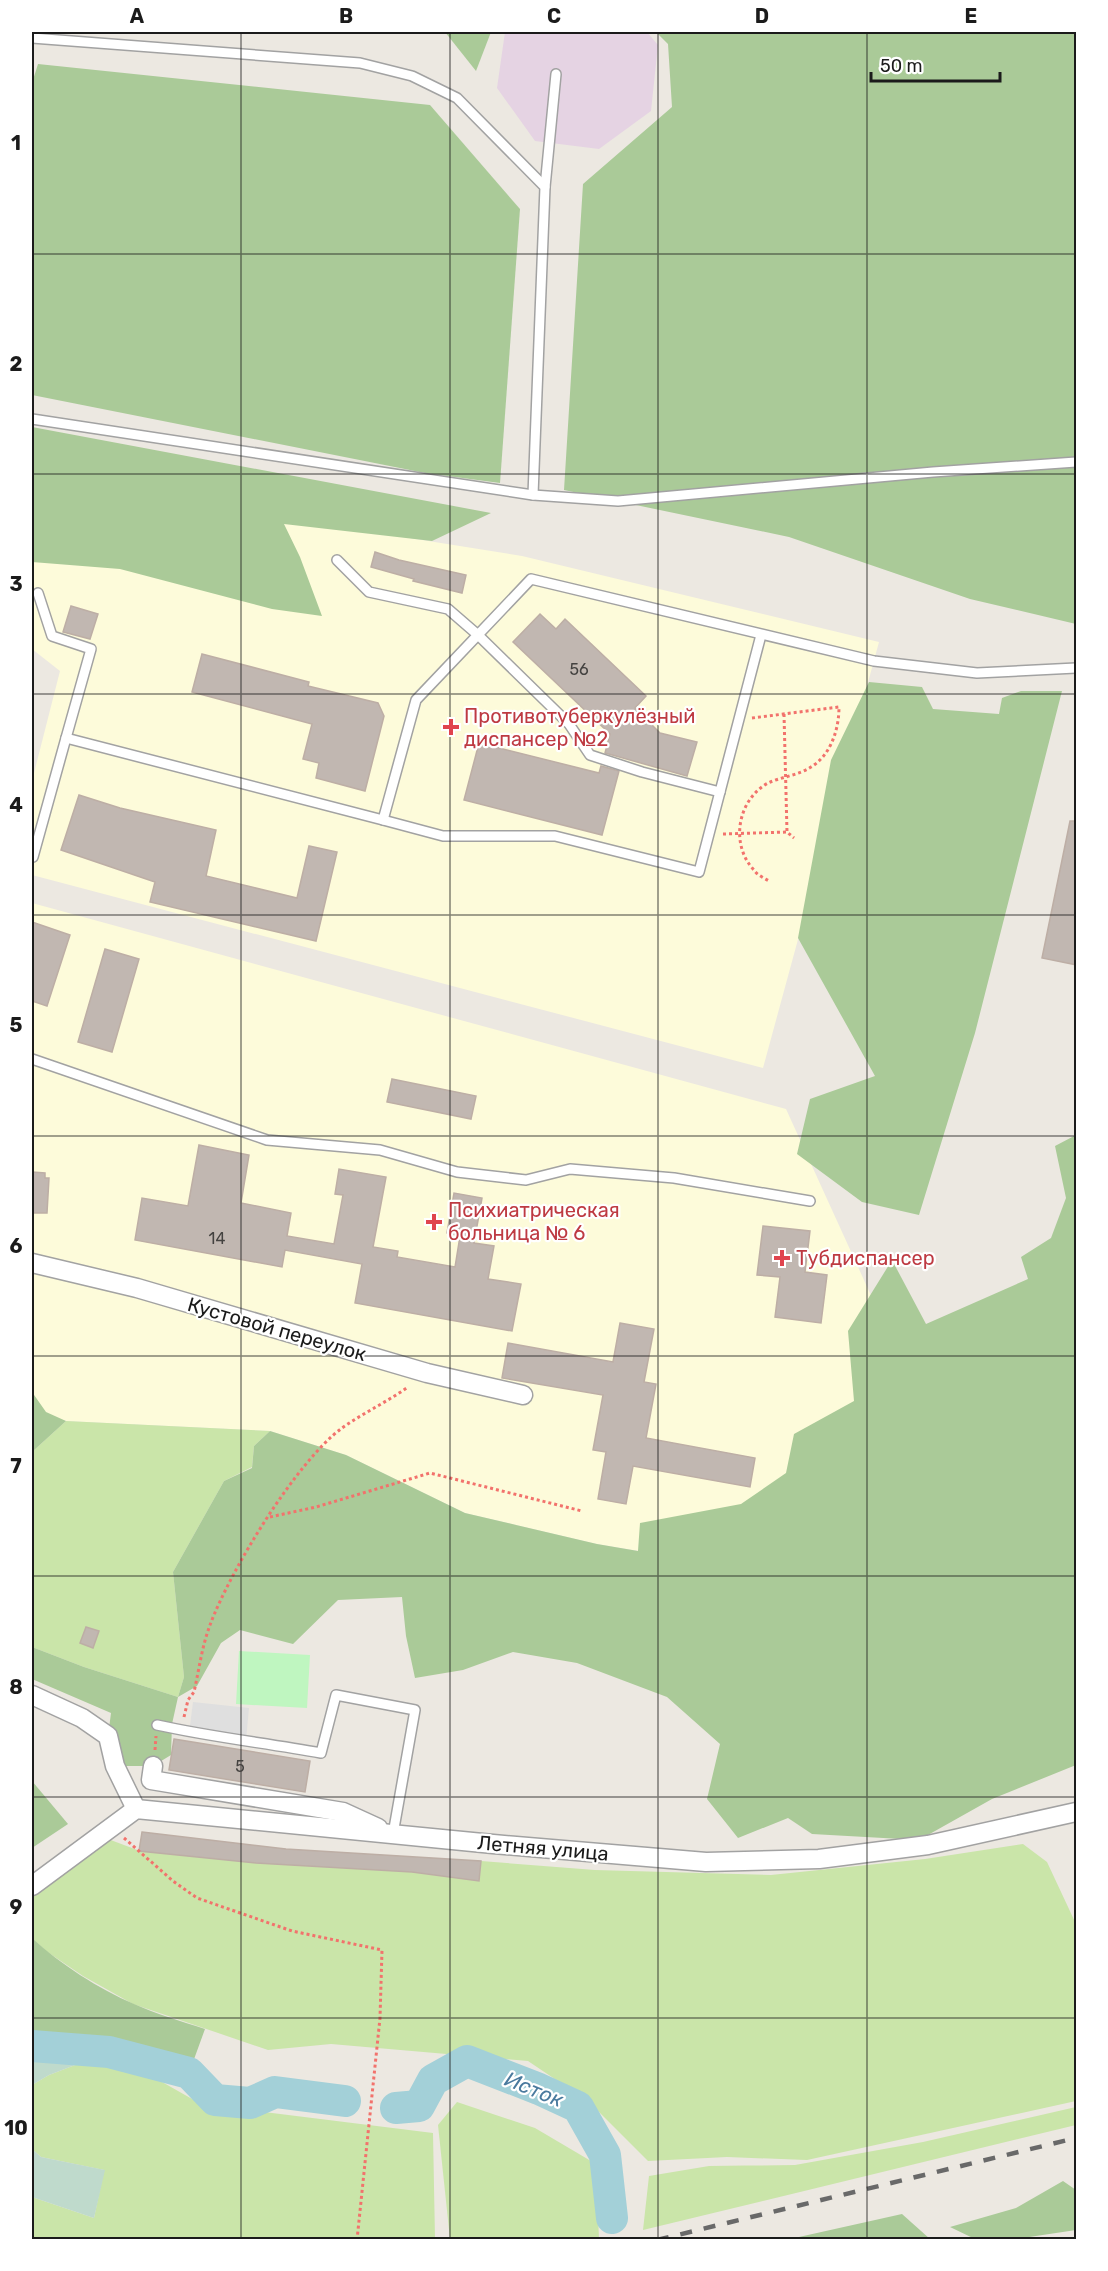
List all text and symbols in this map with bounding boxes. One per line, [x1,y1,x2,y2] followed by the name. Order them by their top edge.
[130,4,145,28] text: A
[339,4,353,28] text: B
[547,4,561,28] text: C
[755,4,769,28] text: D
[965,4,977,28] text: E
[871,45,1000,83] scale bar
[880,55,923,77] text: 50 m
[11,131,21,155] text: 1
[10,352,23,376] text: 2
[9,572,23,596] text: 3
[569,660,589,679] house number: 56
[464,704,695,751] place label: Противотуберкулёзный диспансер №2
[442,718,460,736] marker: Противотуберкулёзный диспансер №2
[9,793,23,817] text: 4
[10,1013,23,1037] text: 5
[448,1198,620,1245] place label: Психиатрическая больница № 6
[425,1213,443,1231] marker: Психиатрическая больница № 6
[209,1229,225,1248] house number: 14
[9,1234,23,1258] text: 6
[796,1246,935,1270] place label: Тубдиспансер
[773,1249,791,1267] marker: Тубдиспансер
[185,1292,369,1366] street label: Кустовой переулок
[10,1454,22,1478] text: 7
[9,1675,23,1699] text: 8
[235,1757,245,1776] house number: 5
[476,1830,610,1866] street label: Летняя улица
[10,1895,23,1919] text: 9
[501,2066,568,2112] water label: Исток
[4,2116,28,2140] text: 10

